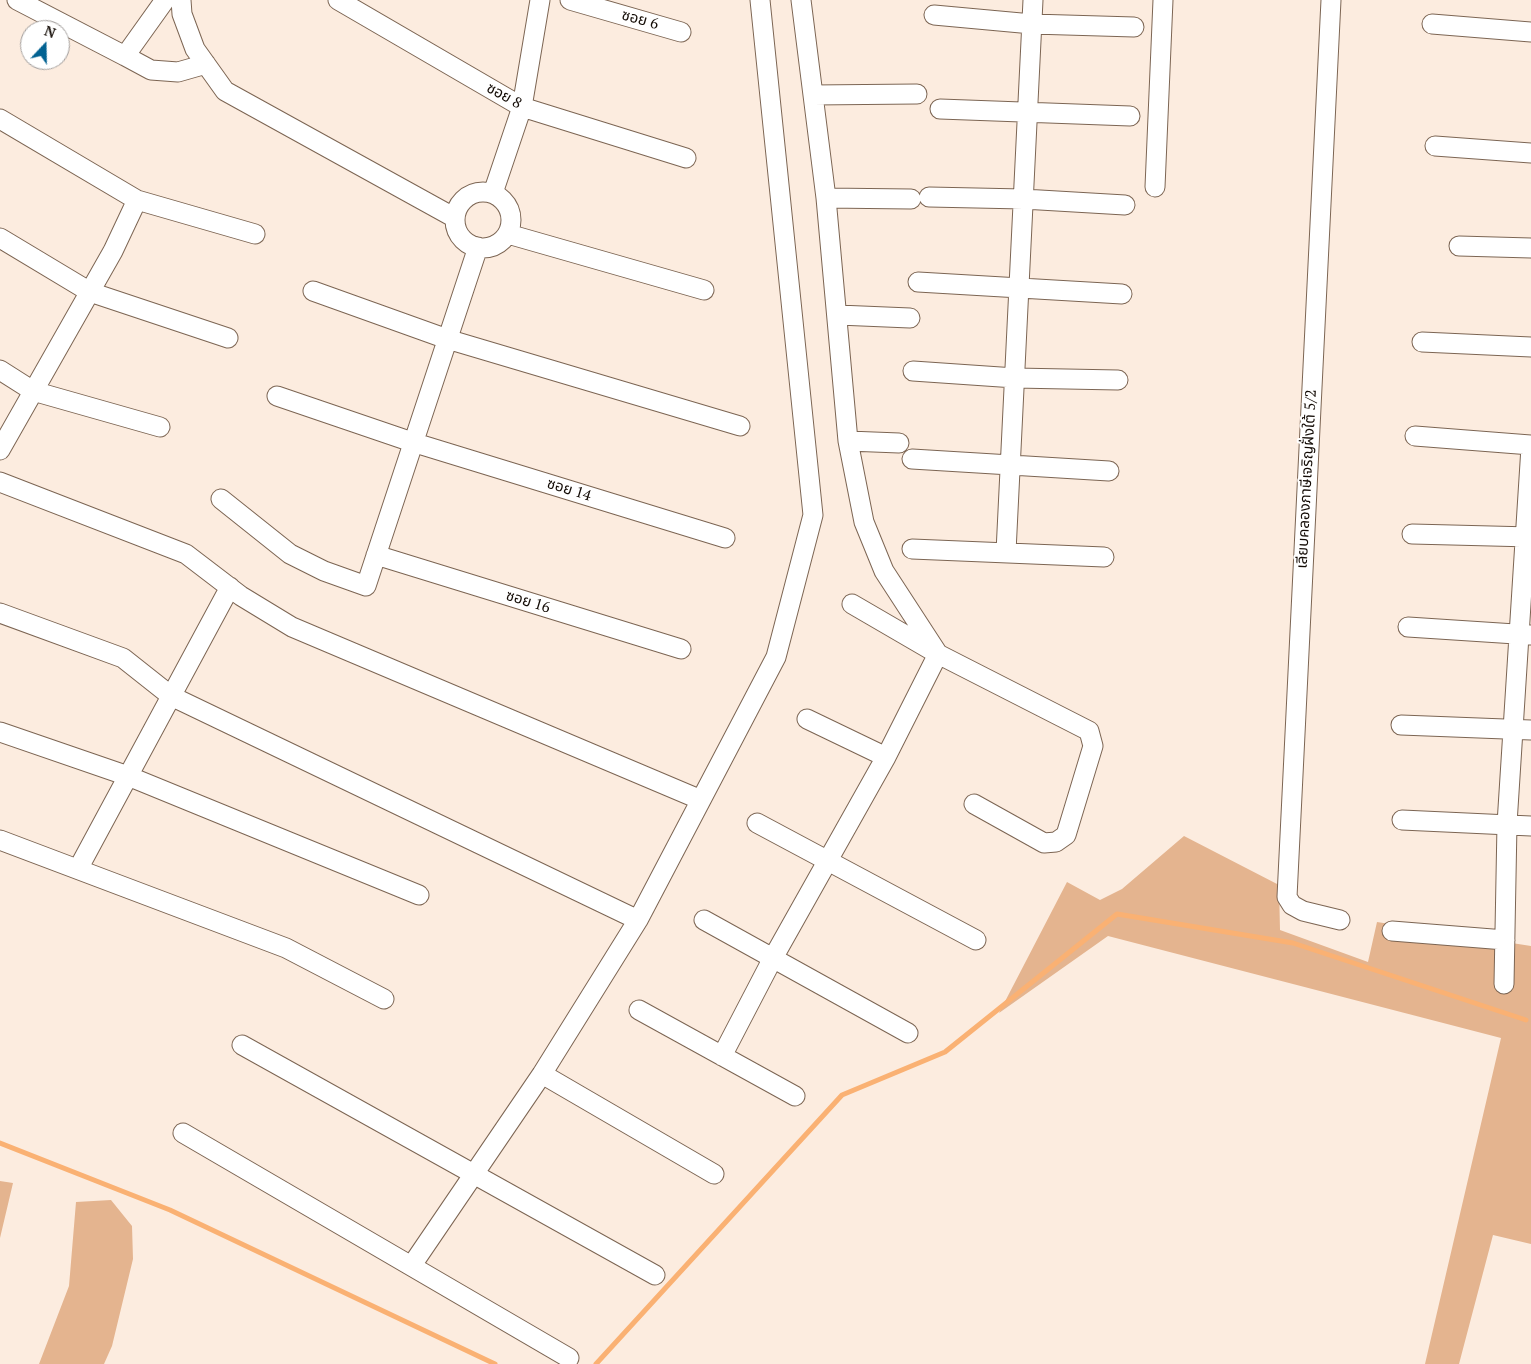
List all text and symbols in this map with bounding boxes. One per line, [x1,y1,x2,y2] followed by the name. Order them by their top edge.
[619,6,661,34] street label: ซอย 6
[20,20,70,70] north arrow
[42,21,59,42] text: N
[483,79,525,113] street label: ซอย 8
[1293,389,1321,569] street label: เลียบคลองภาษีเจริญฝั่งใต้ 5/2
[545,475,593,505] street label: ซอย 14
[504,587,552,617] street label: ซอย 16

